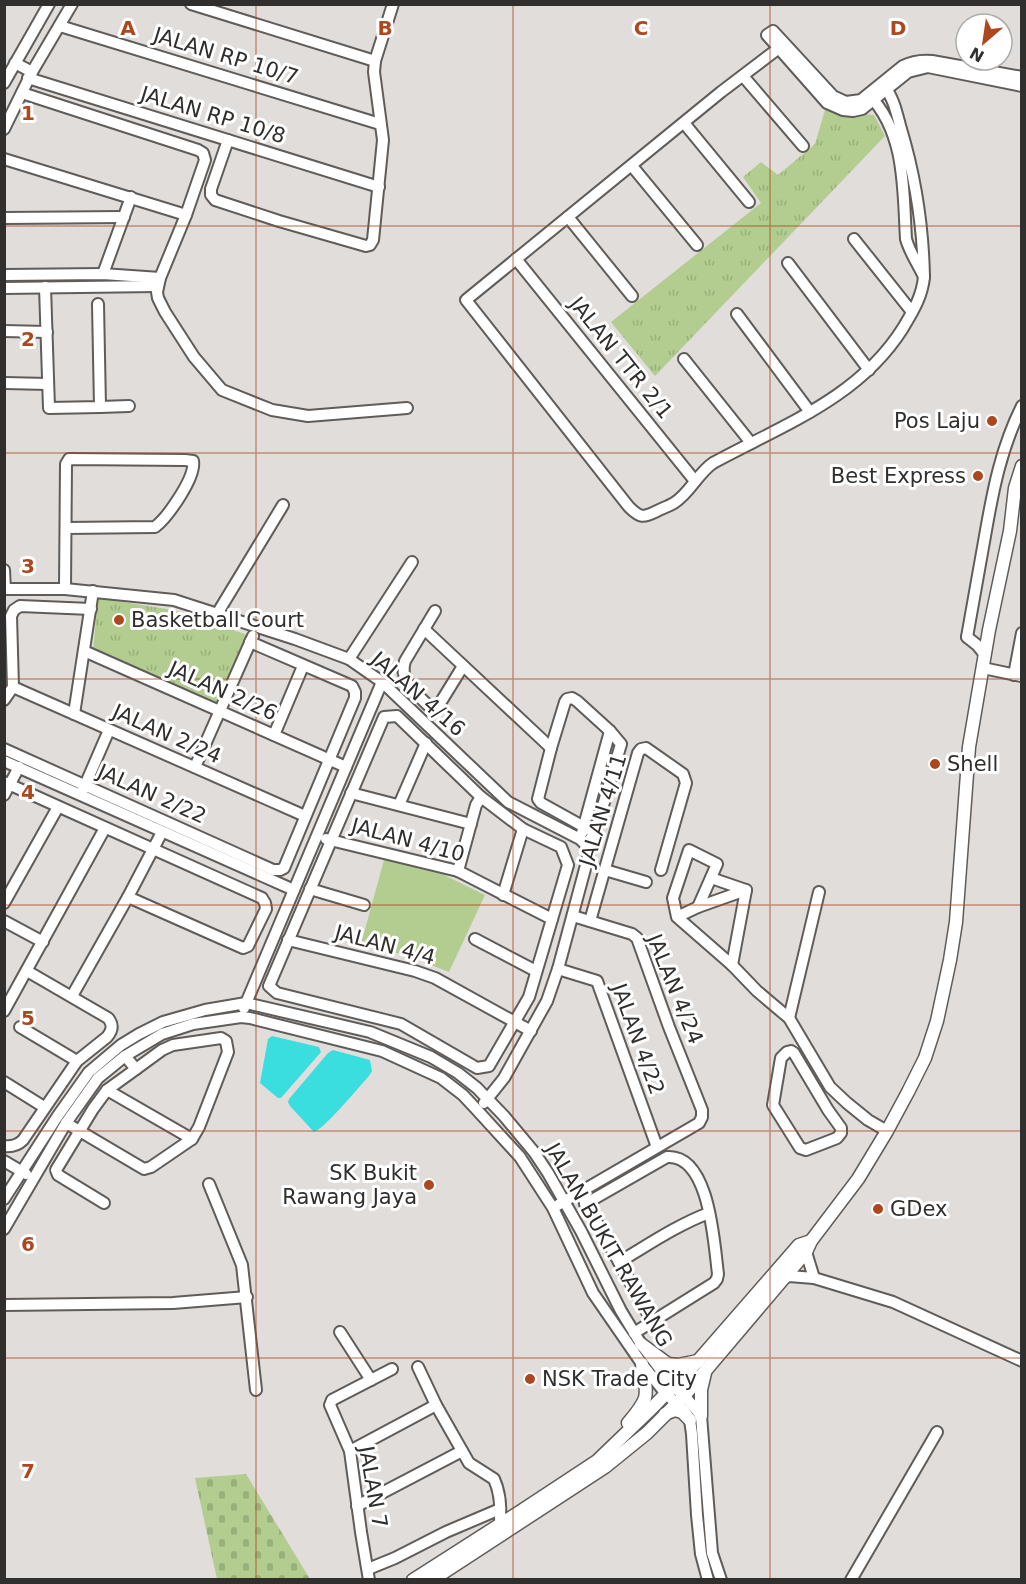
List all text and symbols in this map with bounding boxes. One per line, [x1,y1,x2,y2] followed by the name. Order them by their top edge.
[954,12,1014,72] north arrow
[120,16,136,40] text: A
[377,16,393,40] text: B
[634,16,648,40] text: C
[890,16,906,40] text: D
[149,22,301,89] street label: JALAN RP 10/7
[967,43,987,66] text: N
[136,81,288,148] street label: JALAN RP 10/8
[21,101,35,125] text: 1
[563,291,677,424] street label: JALAN TTR 2/1
[21,327,35,351] text: 2
[894,409,980,433] place label: Pos Laju
[985,414,999,428] marker: Pos Laju
[831,464,966,488] place label: Best Express
[971,469,985,483] marker: Best Express
[21,554,35,578] text: 3
[131,608,304,632] place label: Basketball Court
[112,613,126,627] marker: Basketball Court
[365,645,470,741] street label: JALAN 4/16
[163,656,281,726] street label: JALAN 2/26
[107,699,225,769] street label: JALAN 2/24
[574,751,631,871] street label: JALAN 4/11
[947,752,998,776] place label: Shell
[928,757,942,771] marker: Shell
[92,759,210,829] street label: JALAN 2/22
[21,780,35,804] text: 4
[347,813,467,867] street label: JALAN 4/10
[330,920,438,970] street label: JALAN 4/4
[641,929,708,1047] street label: JALAN 4/24
[606,978,669,1098] street label: JALAN 4/22
[21,1006,35,1030] text: 5
[540,1137,677,1351] street label: JALAN BUKIT RAWANG
[282,1161,417,1209] place label: SK Bukit Rawang Jaya
[422,1178,436,1192] marker: SK Bukit Rawang Jaya
[890,1197,947,1221] place label: GDex
[871,1202,885,1216] marker: GDex
[21,1232,35,1256] text: 6
[542,1367,697,1391] place label: NSK Trade City
[523,1372,537,1386] marker: NSK Trade City
[354,1442,392,1530] street label: JALAN 7
[21,1459,35,1483] text: 7

